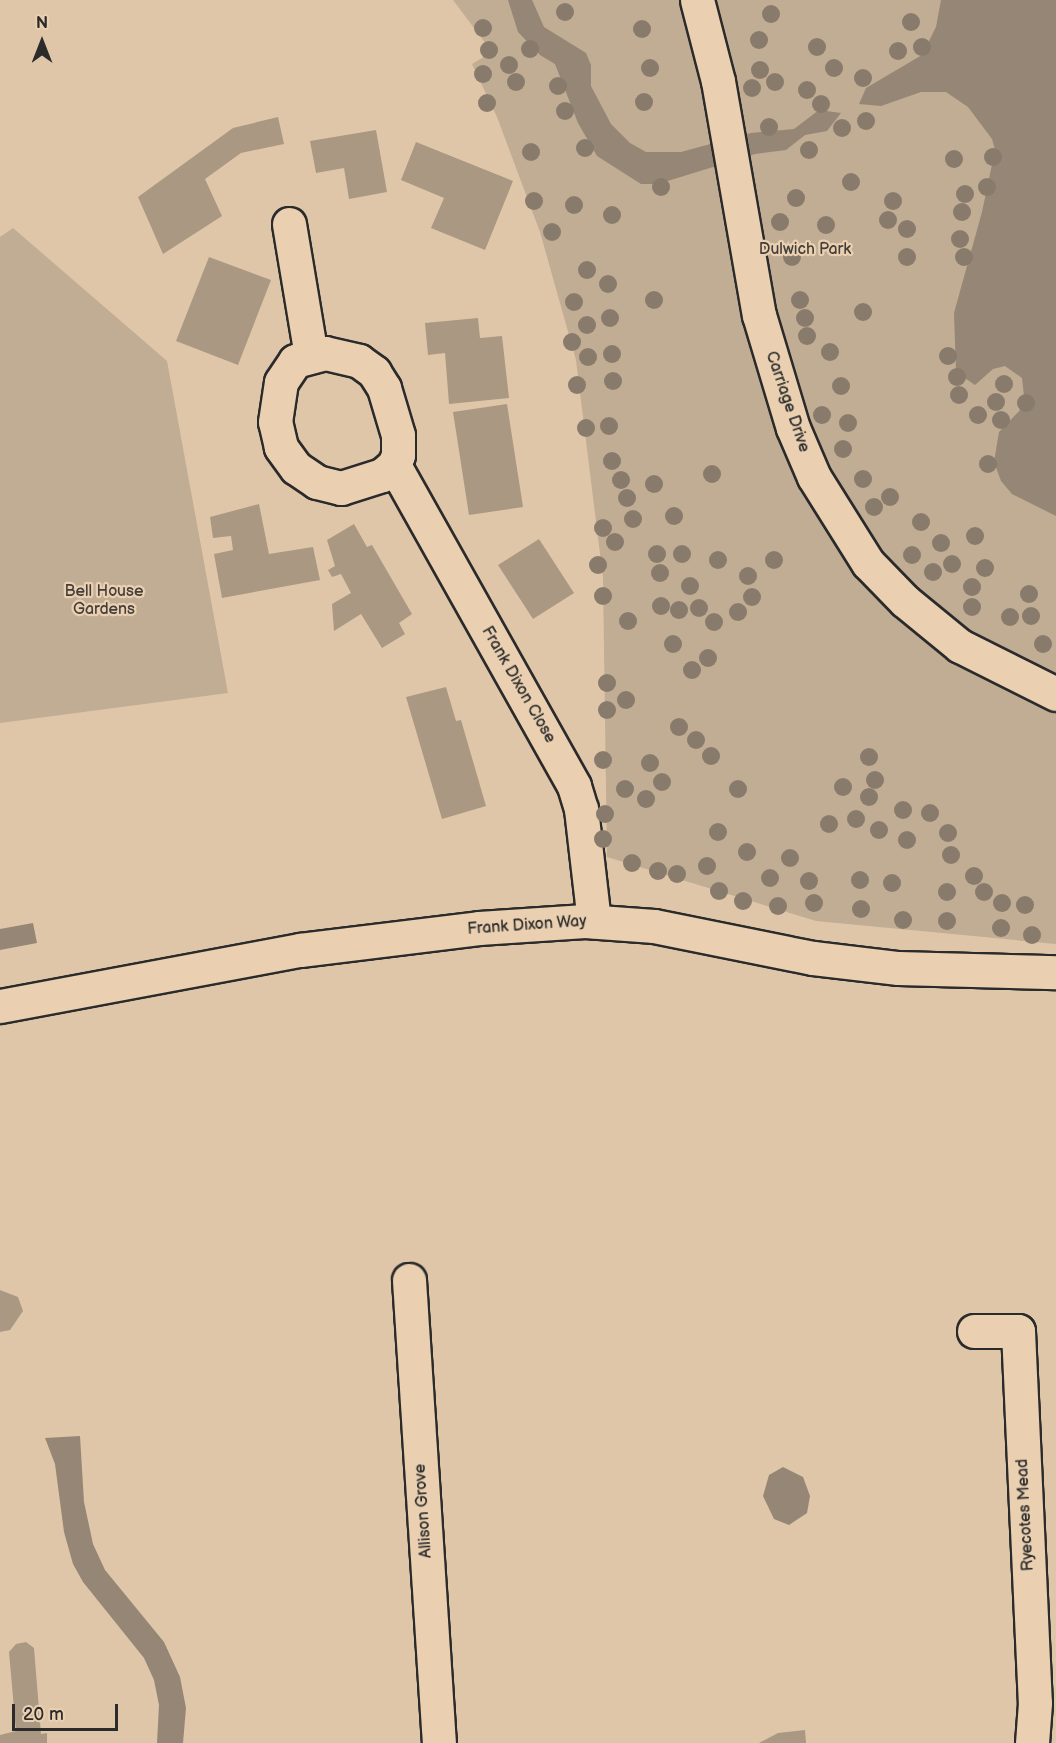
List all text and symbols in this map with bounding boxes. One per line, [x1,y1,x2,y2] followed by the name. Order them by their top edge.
[12,12,72,72] north arrow
[36,14,48,33] text: N
[759,240,851,260] park label: Dulwich Park
[761,349,813,455] street label: Carriage Drive
[65,582,143,620] park label: Bell House Gardens
[477,623,559,747] street label: Frank Dixon Close
[466,912,588,940] street label: Frank Dixon Way
[1013,1458,1039,1572] street label: Ryecotes Mead
[411,1463,437,1559] street label: Allison Grove
[15,1692,122,1730] scale bar
[23,1704,64,1725] text: 20 m

